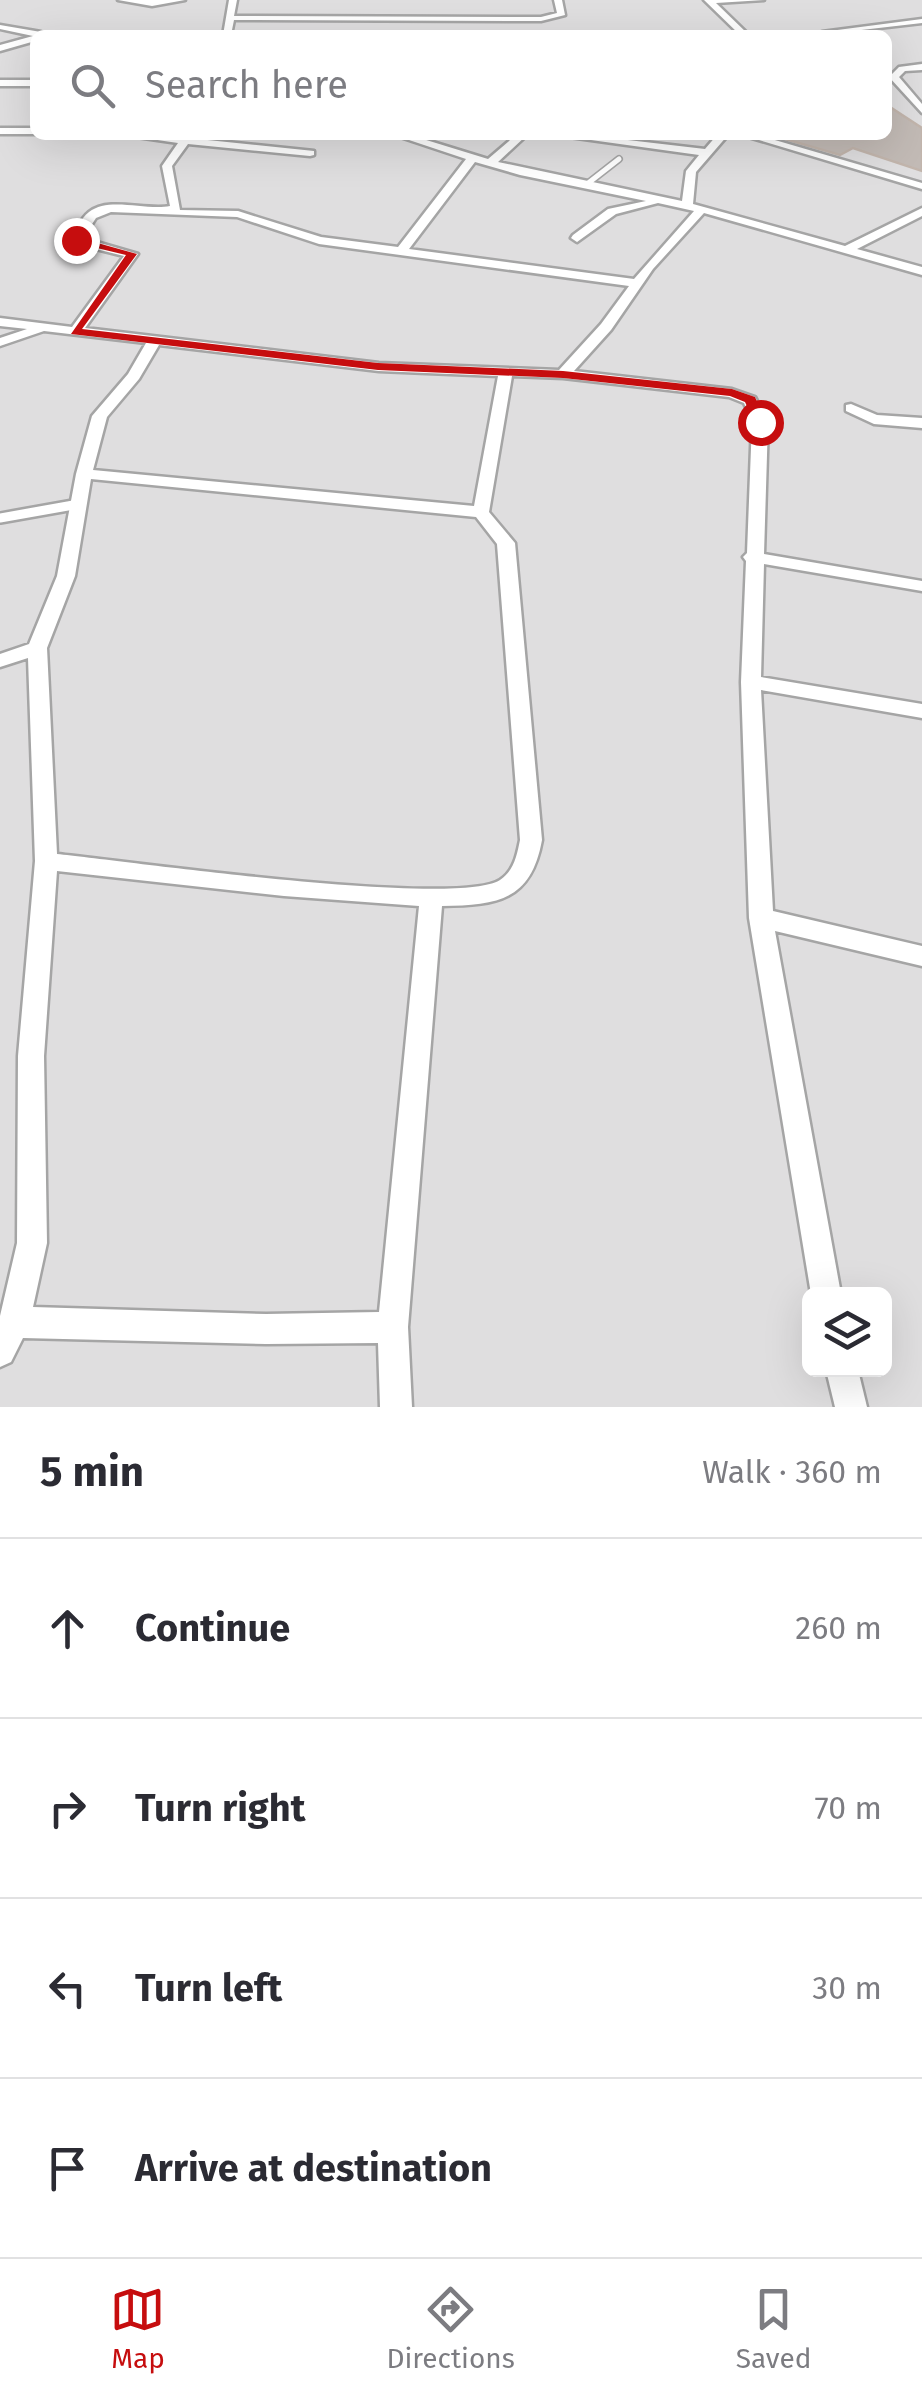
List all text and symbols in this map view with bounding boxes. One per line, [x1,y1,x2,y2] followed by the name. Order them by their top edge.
[30,30,892,140] search box
[65,58,120,113] icon: search
[145,62,348,108] text: Search here
[54,218,100,264] route end
[738,400,784,446] route start
[802,1287,892,1377] map controls
[802,1287,892,1377] button: layers
[40,1447,144,1497] text: 5 min
[702,1453,882,1491] text: Walk · 360 m
[40,1601,95,1656] icon: ahead
[135,1605,290,1651] text: Continue
[795,1609,882,1647] text: 260 m
[40,1781,95,1836] icon: right
[135,1785,305,1831] text: Turn right
[814,1789,882,1827] text: 70 m
[40,1961,95,2016] icon: left
[135,1965,282,2011] text: Turn left
[812,1969,882,2007] text: 30 m
[40,2141,95,2196] icon: arrive
[135,2145,492,2191] text: Arrive at destination
[110,2282,165,2375] tab: Map
[386,2282,515,2375] tab: Directions
[736,2282,812,2375] tab: Saved

